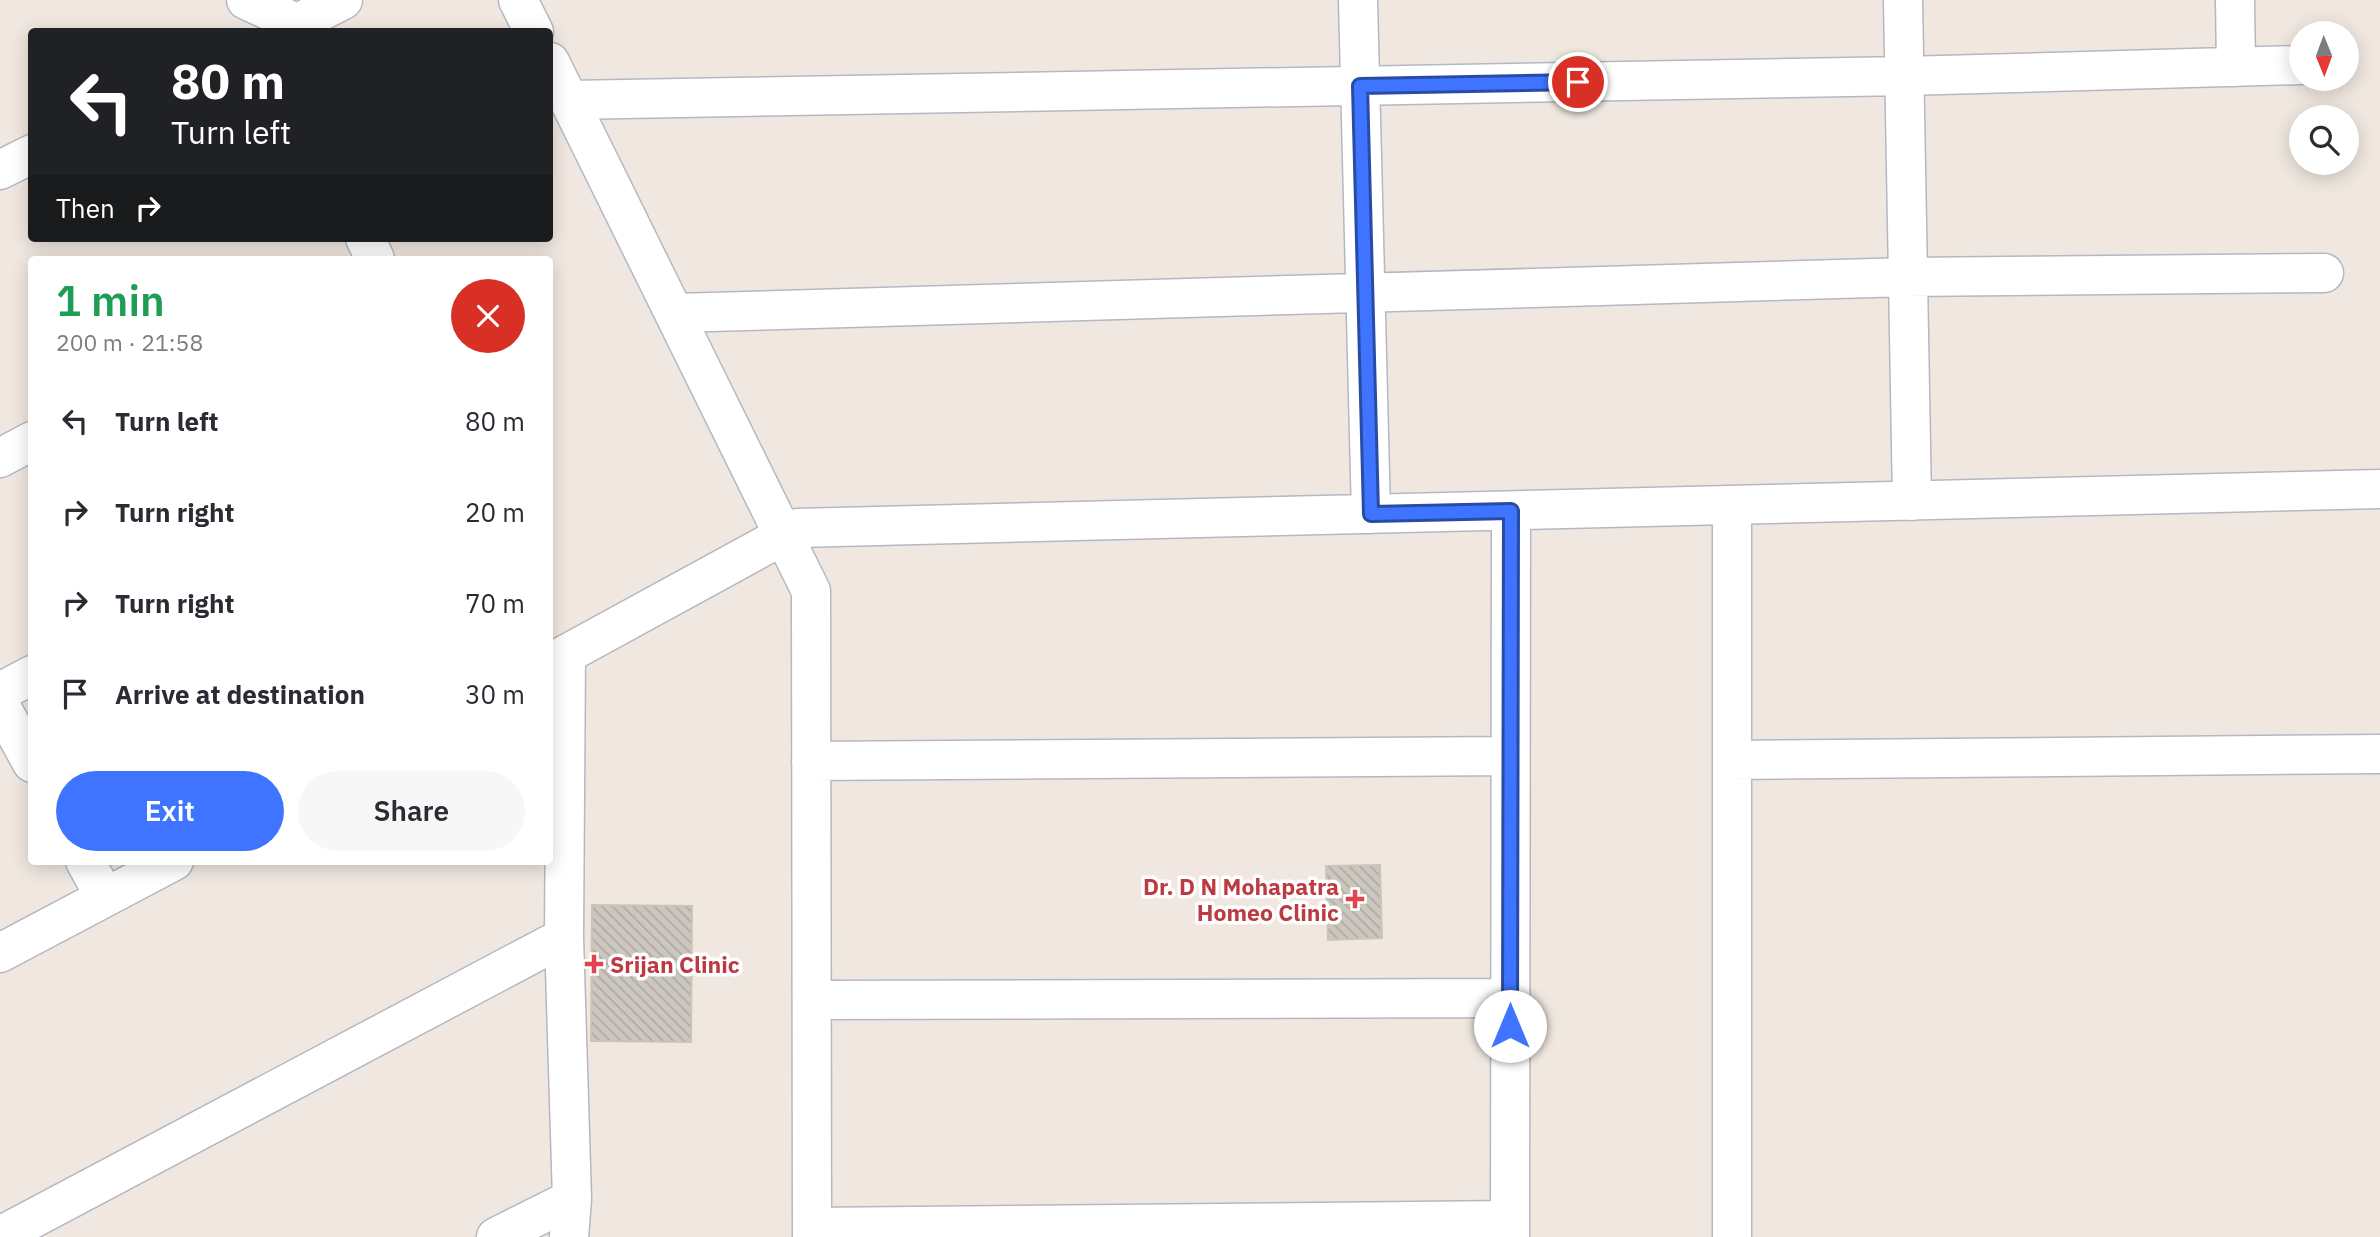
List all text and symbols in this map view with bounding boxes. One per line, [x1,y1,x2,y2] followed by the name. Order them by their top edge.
[2289,21,2359,91] north arrow
[2289,21,2359,175] map controls
[171,49,285,112] text: 80 m
[1548,52,1608,112] pin
[56,56,147,147] icon: left
[1559,63,1597,101] icon: arrive
[2289,105,2359,175] button: search
[171,111,291,153] text: Turn left
[129,189,167,227] icon: right
[56,191,115,225] text: Then
[56,273,165,328] text: 1 min
[451,279,525,353] button: close
[56,327,203,357] text: 200 m · 21:58
[56,402,94,440] icon: left
[115,404,218,438] text: Turn left
[465,404,525,438] text: 80 m
[56,493,94,531] icon: right
[115,495,234,529] text: Turn right
[465,495,525,529] text: 20 m
[56,584,94,622] icon: right
[115,586,234,620] text: Turn right
[465,586,525,620] text: 70 m
[56,675,94,713] icon: arrive
[115,677,365,711] text: Arrive at destination
[465,677,525,711] text: 30 m
[56,771,284,851] button: Exit
[298,771,525,851] button: Share
[1143,871,1339,927] place label: Dr. D N Mohapatra Homeo Clinic
[1345,889,1365,909] marker: Dr. D N Mohapatra Homeo Clinic
[610,949,740,979] place label: Srijan Clinic
[584,954,604,974] marker: Srijan Clinic
[1473,989,1547,1063] position arrow

